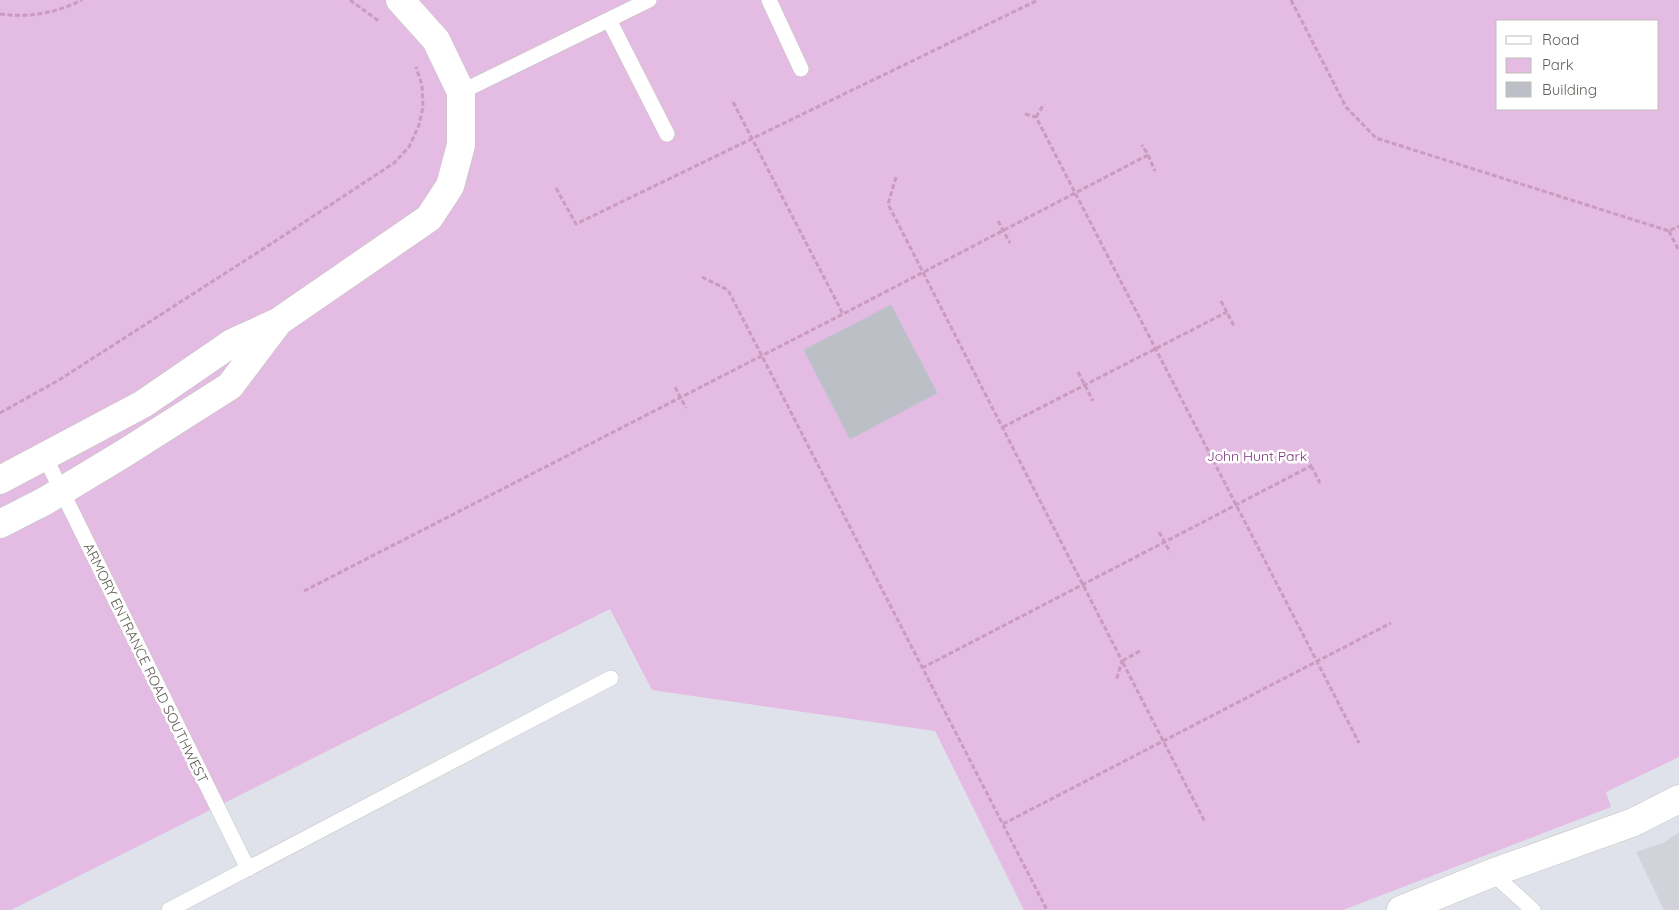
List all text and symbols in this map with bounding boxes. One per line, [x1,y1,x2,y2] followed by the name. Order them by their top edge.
[1496,20,1659,110] legend
[1542,30,1579,49] text: Road
[1542,55,1574,74] text: Park
[1542,80,1597,99] text: Building
[1207,447,1307,465] park label: John Hunt Park
[80,540,212,786] street label: ARMORY ENTRANCE ROAD SOUTHWEST

